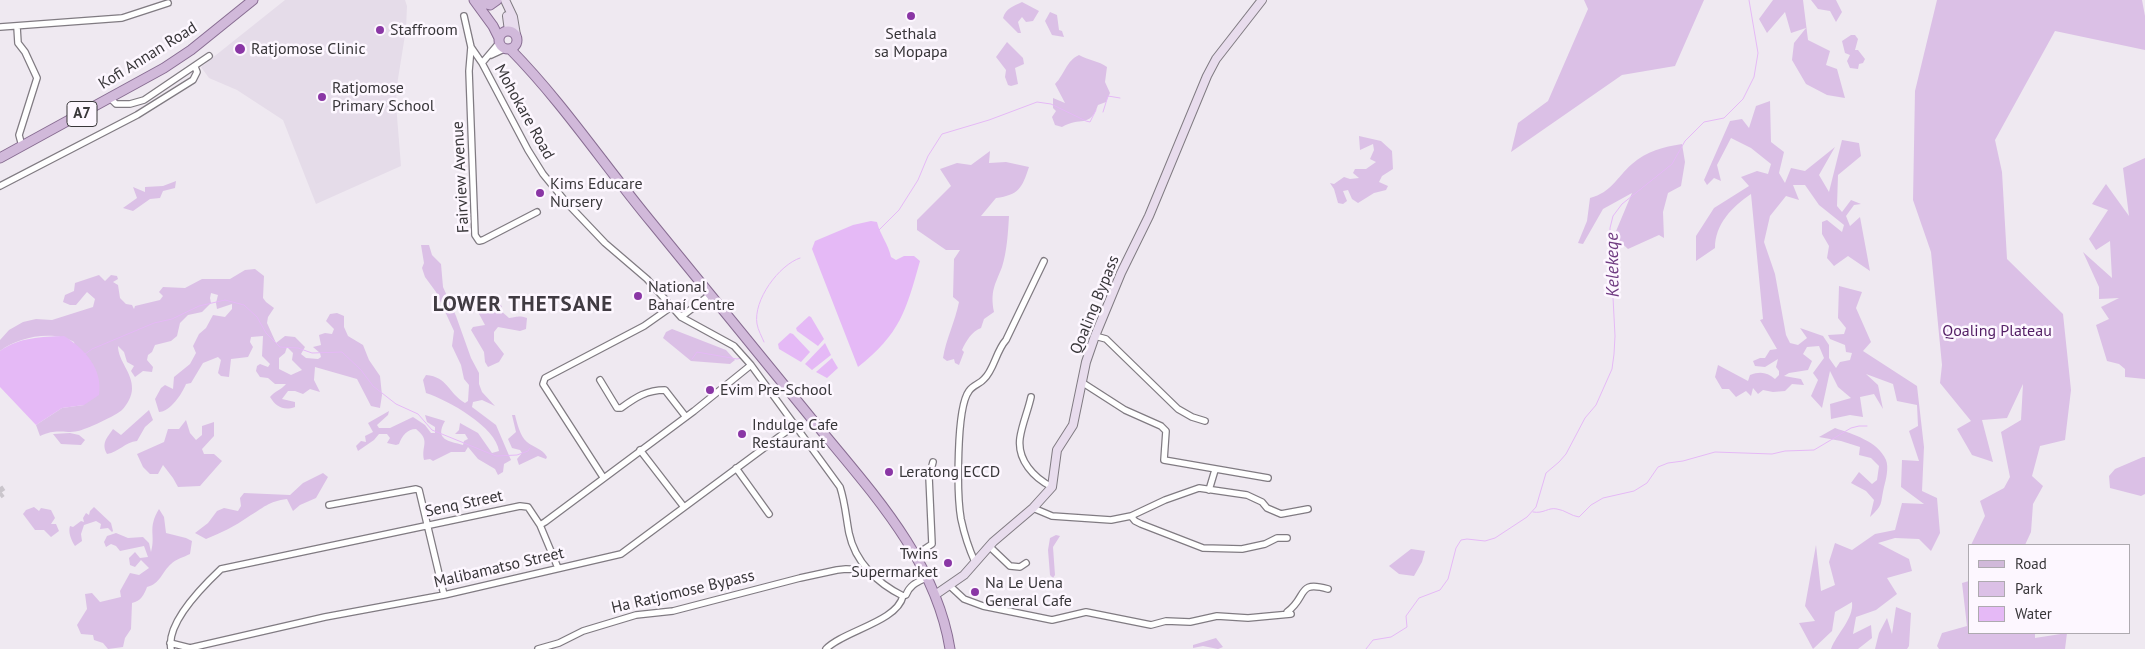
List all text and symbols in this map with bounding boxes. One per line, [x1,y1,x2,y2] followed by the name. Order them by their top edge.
[905,10,917,22] marker: Sethala sa Mopapa
[95,18,201,94] street label: Kofi Annan Road
[390,20,458,40] place label: Staffroom
[374,24,386,36] marker: Staffroom
[874,24,948,62] place label: Sethala sa Mopapa
[251,39,366,59] place label: Ratjomose Clinic
[233,42,247,56] marker: Ratjomose Clinic
[490,61,558,163] street label: Mohokare Road
[332,78,434,116] place label: Ratjomose Primary School
[316,91,328,103] marker: Ratjomose Primary School
[67,102,97,126] road number: A7
[448,121,474,233] street label: Fairview Avenue
[550,174,643,212] place label: Kims Educare Nursery
[534,187,546,199] marker: Kims Educare Nursery
[1602,232,1624,298] water label: Kelekeqe
[1066,253,1124,357] street label: Qoaling Bypass
[648,277,735,315] place label: National Bahaí Centre
[632,290,644,302] marker: National Bahaí Centre
[431,292,615,318] district label: LOWER THETSANE
[1942,321,2052,341] park label: Qoaling Plateau
[720,380,832,400] place label: Evim Pre-School
[704,384,716,396] marker: Evim Pre-School
[752,415,838,453] place label: Indulge Cafe Restaurant
[736,428,748,440] marker: Indulge Cafe Restaurant
[899,462,1000,482] place label: Leratong ECCD
[883,466,895,478] marker: Leratong ECCD
[423,486,505,522] street label: Senq Street
[432,544,566,592] street label: Malibamatso Street
[851,544,938,582] place label: Twins Supermarket
[1968,544,2130,634] legend
[2015,554,2047,573] text: Road
[942,557,954,569] marker: Twins Supermarket
[610,566,756,618] street label: Ha Ratjomose Bypass
[985,573,1072,611] place label: Na Le Uena General Cafe
[2015,579,2043,598] text: Park
[969,586,981,598] marker: Na Le Uena General Cafe
[2015,604,2052,623] text: Water

